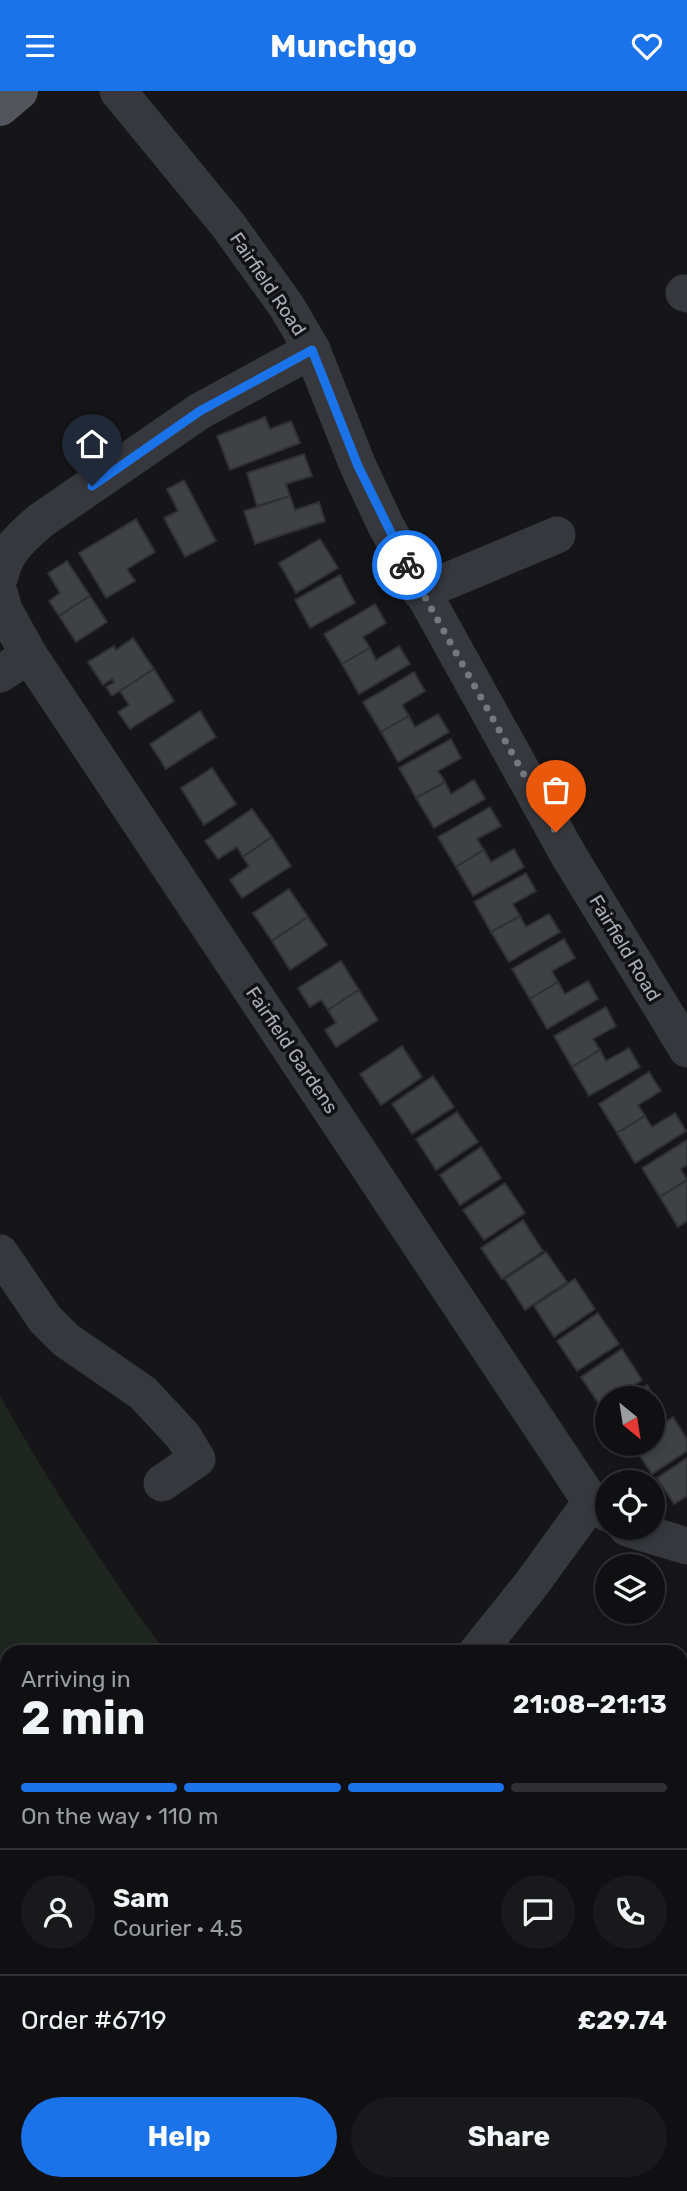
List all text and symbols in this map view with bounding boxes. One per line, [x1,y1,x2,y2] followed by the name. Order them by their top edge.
[21,27,59,65] icon: menu
[270,27,417,65] text: Munchgo
[628,27,666,65] icon: heart
[225,228,311,340] street label: Fairfield Road
[62,414,122,486] pin
[73,425,111,463] icon: home
[372,530,442,600] courier
[388,546,426,584] icon: bike
[526,760,586,832] pin
[537,771,575,809] icon: bag
[584,891,666,1005] street label: Fairfield Road
[241,982,343,1118] street label: Fairfield Gardens
[595,1386,665,1456] north arrow
[595,1386,665,1624] map controls
[595,1470,665,1540] button: locate
[595,1554,665,1624] button: layers
[21,1665,131,1693] text: Arriving in
[513,1689,667,1720] text: 21:08–21:13
[21,1691,146,1746] text: 2 min
[21,1802,219,1830] text: On the way · 110 m
[21,1875,95,1949] button: person
[501,1875,575,1949] button: chat
[593,1875,667,1949] button: phone
[113,1883,169,1914] text: Sam
[113,1914,243,1942] text: Courier · 4.5
[21,2005,167,2036] text: Order #6719
[578,2005,667,2036] text: £29.74
[21,2097,337,2177] button: Help
[351,2097,667,2177] button: Share

